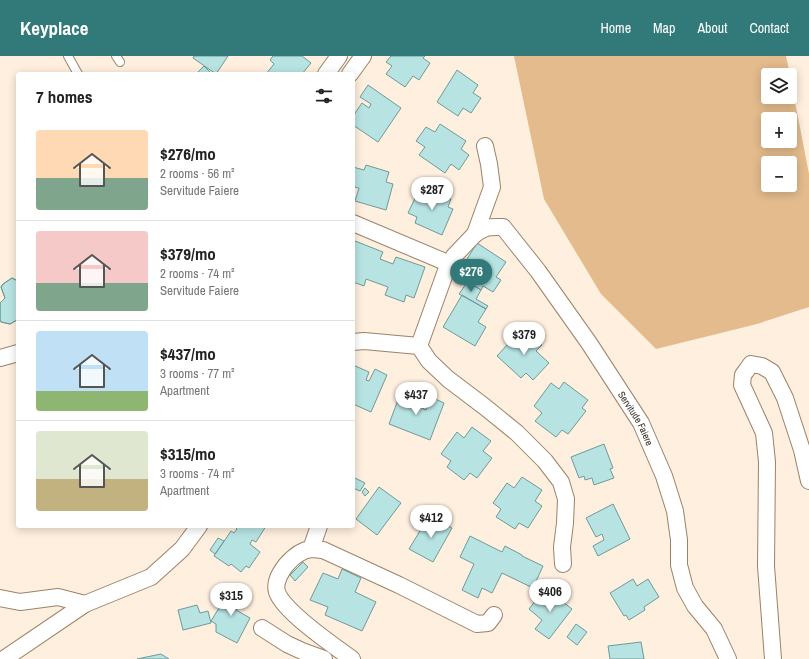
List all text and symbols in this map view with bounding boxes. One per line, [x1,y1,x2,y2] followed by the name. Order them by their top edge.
[20,15,88,41] text: Keyplace
[600,19,631,37] text: Home
[653,19,675,37] text: Map
[697,19,727,37] text: About
[749,19,789,37] text: Contact
[761,68,797,192] map controls
[761,68,797,104] button: layers
[36,85,93,108] text: 7 homes
[313,85,335,107] icon: filters
[761,112,797,148] button: +
[160,142,216,165] text: $276/mo
[68,146,116,194] icon: home
[761,156,797,192] button: −
[160,165,235,182] text: 2 rooms · 56 m²
[408,177,456,211] pin: $287
[420,181,444,198] text: $287
[160,182,239,199] text: Servitude Faiere
[160,242,216,265] text: $379/mo
[68,247,116,295] icon: home
[447,259,495,293] pin: $276
[459,263,483,280] text: $276
[160,265,235,282] text: 2 rooms · 74 m²
[160,282,239,299] text: Servitude Faiere
[500,322,548,356] pin: $379
[512,326,536,343] text: $379
[160,342,216,365] text: $437/mo
[68,347,116,395] icon: home
[160,365,235,382] text: 3 rooms · 77 m²
[160,382,209,399] text: Apartment
[392,382,440,416] pin: $437
[404,386,428,403] text: $437
[615,389,657,448] street label: Servitude Faiere
[160,442,216,465] text: $315/mo
[68,447,116,495] icon: home
[160,465,235,482] text: 3 rooms · 74 m²
[160,482,209,499] text: Apartment
[407,505,455,539] pin: $412
[419,509,443,526] text: $412
[526,579,574,613] pin: $406
[207,583,255,617] pin: $315
[538,583,562,600] text: $406
[219,587,243,604] text: $315

